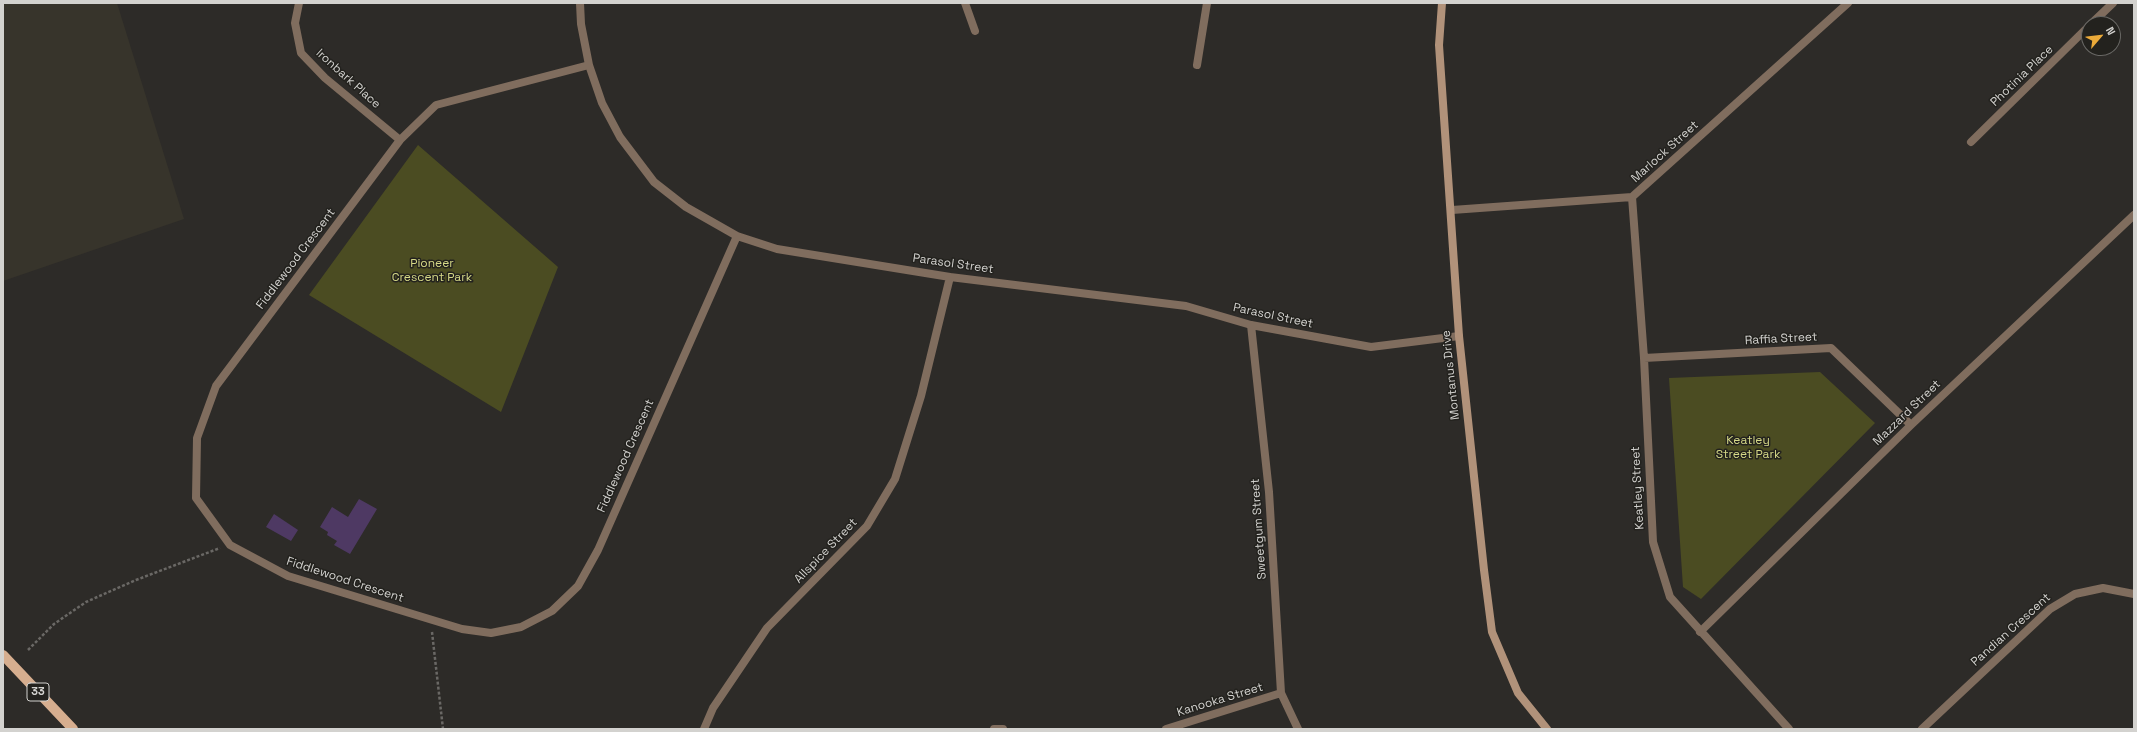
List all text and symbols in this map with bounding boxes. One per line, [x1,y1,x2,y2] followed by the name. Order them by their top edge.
[2081,16,2121,56] north arrow
[2103,24,2119,37] text: N
[1988,42,2056,110] street label: Photinia Place
[313,46,383,112] street label: Ironbark Place
[1628,118,1702,186] street label: Marlock Street
[253,206,339,312] street label: Fiddlewood Crescent
[912,251,994,277] street label: Parasol Street
[392,257,472,285] park label: Pioneer Crescent Park
[1232,300,1314,332] street label: Parasol Street
[1439,329,1463,421] street label: Montanus Drive
[1744,330,1818,348] street label: Raffia Street
[1870,377,1944,449] street label: Mazzard Street
[595,397,657,515] street label: Fiddlewood Crescent
[1716,434,1780,462] park label: Keatley Street Park
[1629,446,1647,530] street label: Keatley Street
[1248,478,1270,580] street label: Sweetgum Street
[791,516,861,586] street label: Allspice Street
[285,554,405,606] street label: Fiddlewood Crescent
[1968,591,2054,669] street label: Pandian Crescent
[1175,680,1265,720] street label: Kanooka Street
[27,683,49,701] road number: 33

